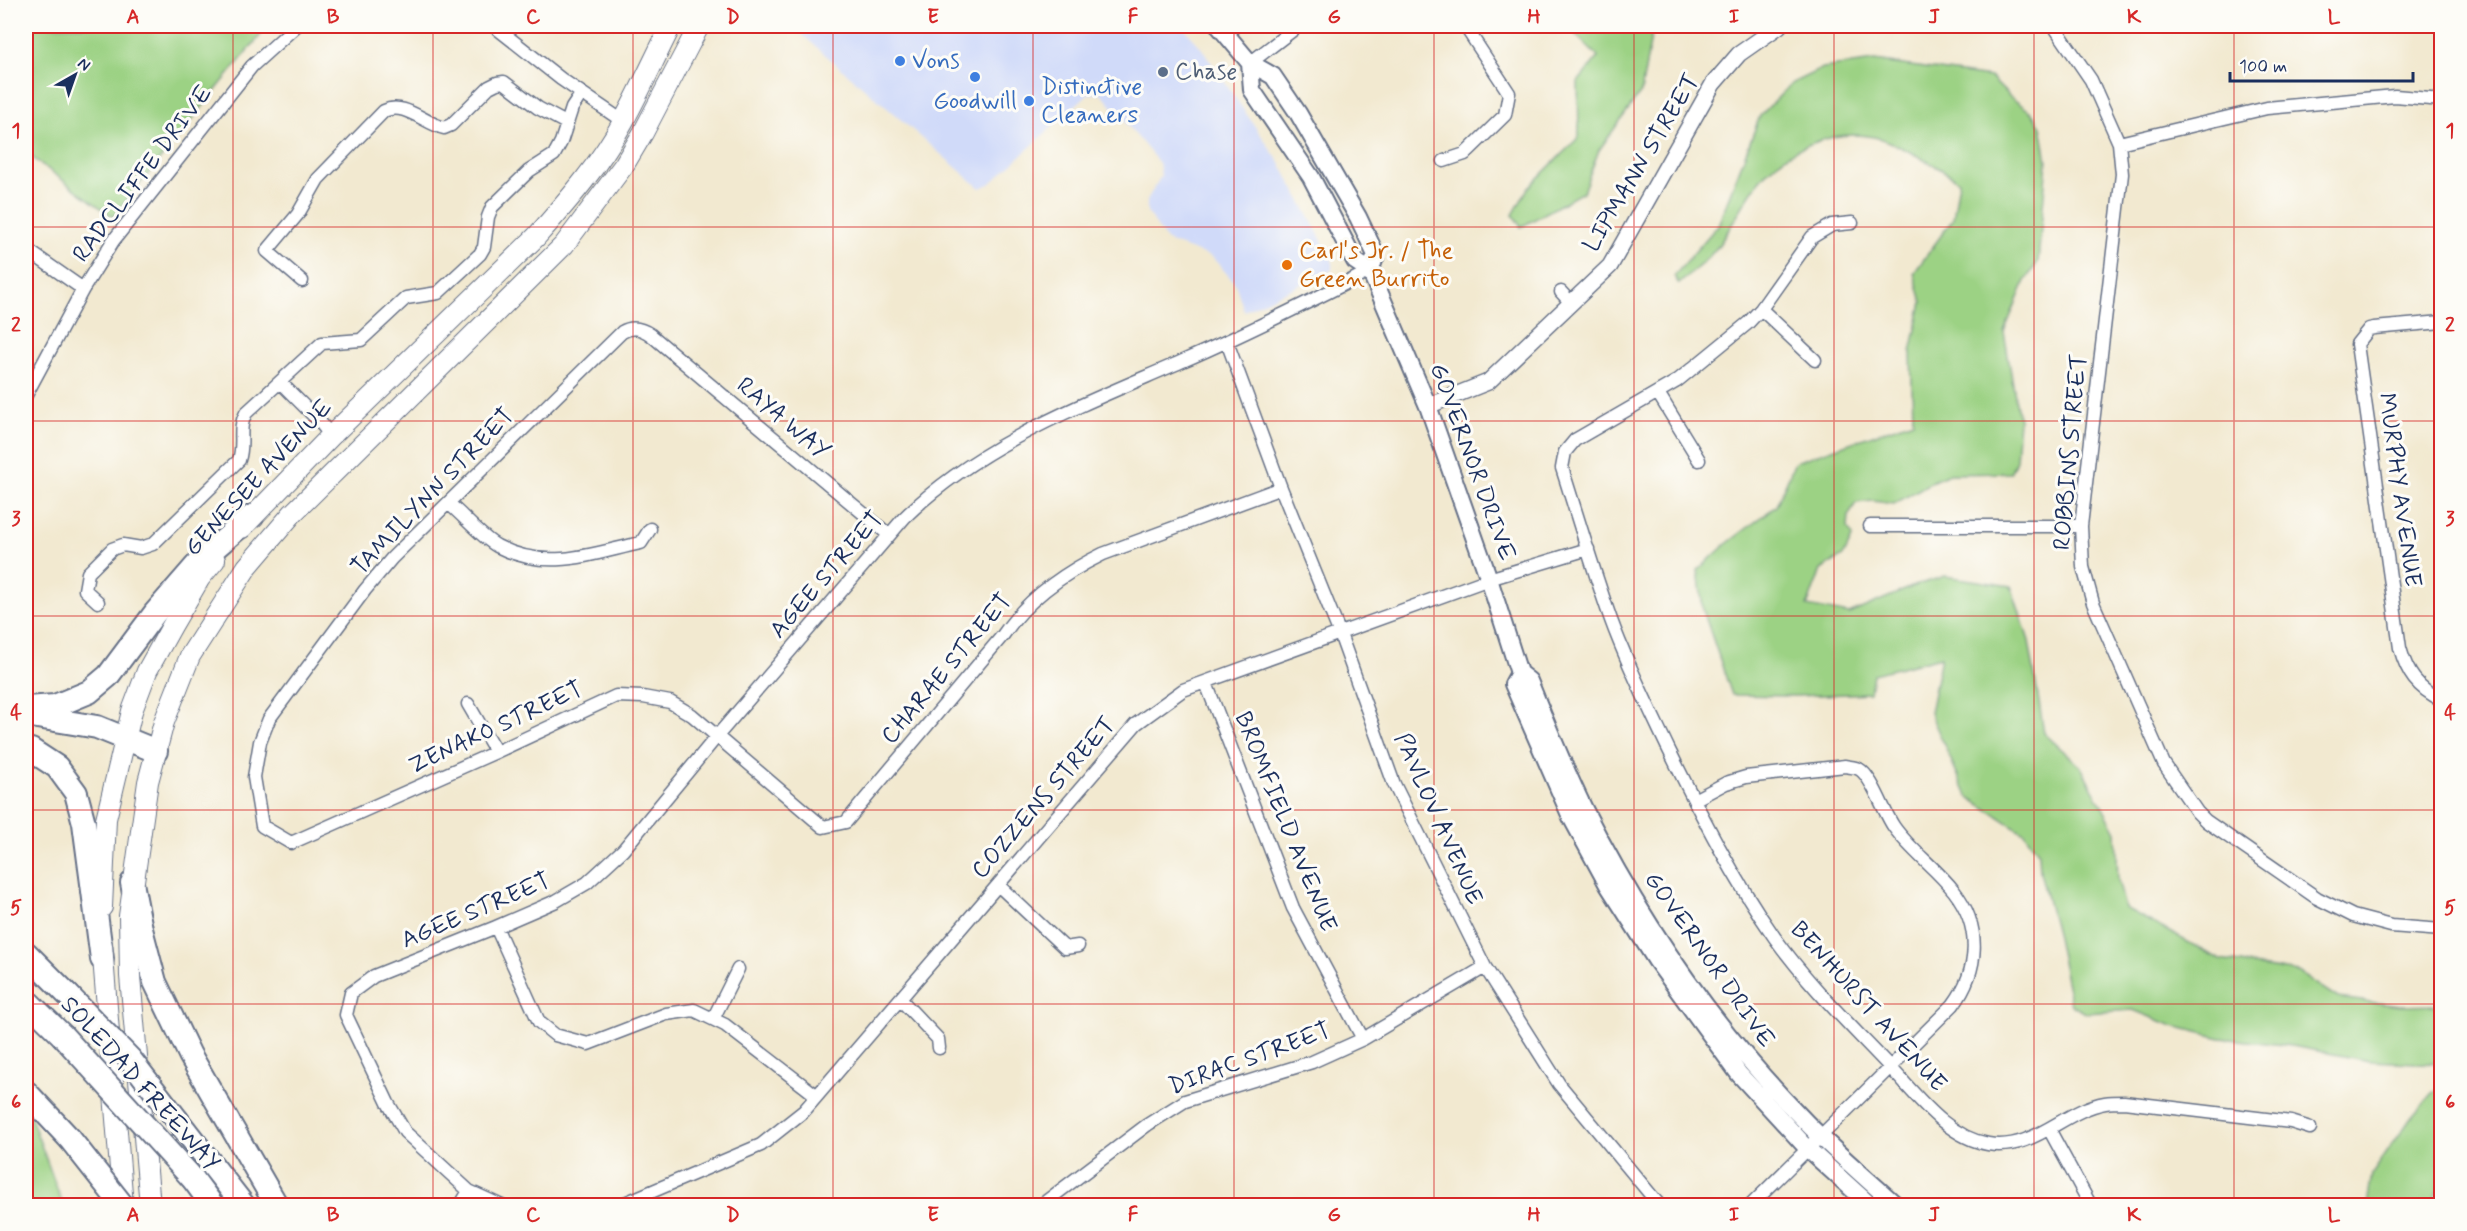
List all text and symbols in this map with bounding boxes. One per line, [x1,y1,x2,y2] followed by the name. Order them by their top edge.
[126,4,140,31] text: A
[327,4,340,31] text: B
[526,4,541,31] text: C
[726,4,740,31] text: D
[927,4,939,31] text: E
[1128,4,1139,31] text: F
[1327,4,1341,31] text: G
[1527,4,1541,31] text: H
[1729,4,1739,31] text: I
[1928,4,1940,31] text: J
[2127,4,2142,31] text: K
[2328,4,2341,31] text: L
[45,45,105,105] north arrow
[2230,45,2413,83] scale bar
[912,46,960,77] place label: Vons
[73,53,95,76] text: N
[893,54,907,68] marker: Vons
[2239,55,2287,79] text: 100 m
[1175,57,1237,88] place label: Chase
[1156,65,1170,79] marker: Chase
[1577,68,1707,258] street label: LIPMANN STREET
[968,70,982,84] marker: Goodwill
[1041,72,1142,131] place label: Distinctive Cleaners
[66,79,220,269] street label: RADCLIFFE DRIVE
[933,86,1017,117] place label: Goodwill
[1022,94,1036,108] marker: Distinctive Cleaners
[12,118,20,145] text: 1
[2446,118,2454,145] text: 1
[1299,236,1454,295] place label: Carl's Jr. / The Green Burrito
[1280,258,1294,272] marker: Carl's Jr. / The Green Burrito
[11,312,21,339] text: 2
[2445,312,2455,339] text: 2
[2047,353,2095,551] street label: ROBBINS STREET
[1422,359,1522,565] street label: GOVERNOR DRIVE
[730,371,836,467] street label: RAYA WAY
[2370,391,2428,589] street label: MURPHY AVENUE
[178,393,340,563] street label: GENESEE AVENUE
[345,401,521,583] street label: TAMILYNN STREET
[763,505,891,645] street label: AGEE STREET
[11,506,21,533] text: 3
[2445,506,2455,533] text: 3
[875,587,1019,751] street label: CHARAE STREET
[404,674,588,782] street label: ZENAKO STREET
[10,700,22,727] text: 4
[2444,700,2456,727] text: 4
[1227,707,1343,937] street label: BROMFIELD AVENUE
[965,710,1123,886] street label: COZZENS STREET
[1386,728,1490,910] street label: PAVLOV AVENUE
[397,866,555,956] street label: AGEE STREET
[1637,866,1781,1054] street label: GOVERNOR DRIVE
[10,895,22,922] text: 5
[2444,895,2456,922] text: 5
[1783,915,1953,1099] street label: BENHURST AVENUE
[53,990,227,1178] street label: SOLEDAD FREEWAY
[1165,1015,1335,1103] street label: DIRAC STREET
[11,1089,21,1116] text: 6
[2445,1089,2455,1116] text: 6
[126,1202,140,1229] text: A
[327,1202,340,1229] text: B
[526,1202,541,1229] text: C
[726,1202,740,1229] text: D
[927,1202,939,1229] text: E
[1128,1202,1139,1229] text: F
[1327,1202,1341,1229] text: G
[1527,1202,1541,1229] text: H
[1729,1202,1739,1229] text: I
[1928,1202,1940,1229] text: J
[2127,1202,2142,1229] text: K
[2328,1202,2341,1229] text: L

